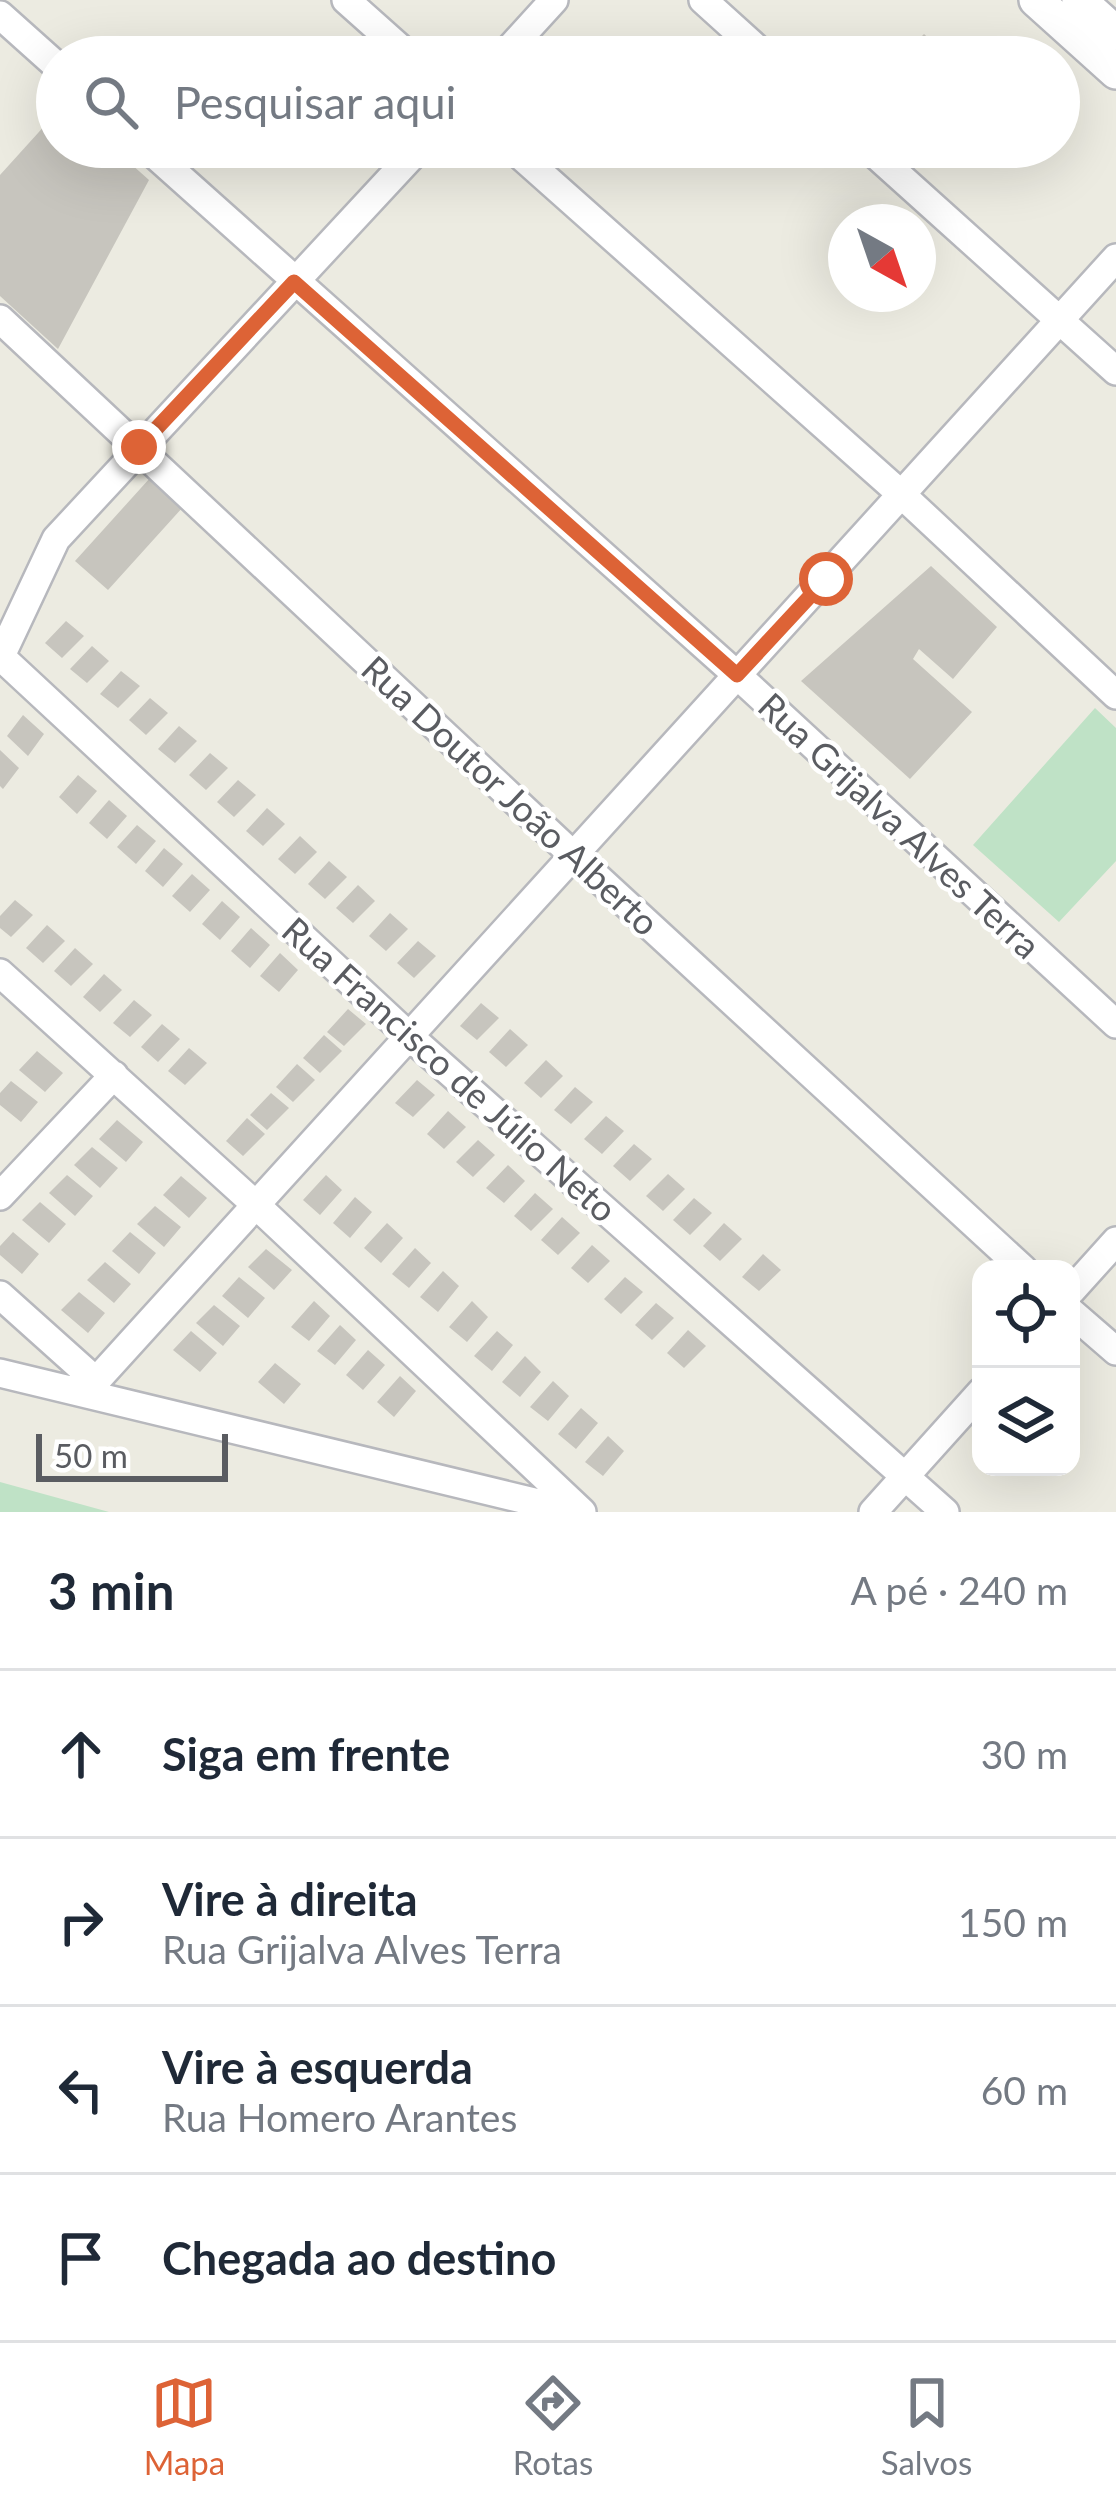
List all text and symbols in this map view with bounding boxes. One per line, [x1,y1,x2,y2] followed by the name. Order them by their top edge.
[36,36,1080,168] search box
[78,69,144,135] icon: search
[174,75,456,129] text: Pesquisar aqui
[828,204,936,312] north arrow
[112,420,166,474] route end
[799,552,853,606] route start
[353,646,669,944] street label: Rua Doutor João Alberto
[750,683,1050,967] street label: Rua Grijalva Alves Terra
[274,907,626,1231] street label: Rua Francisco de Júlio Neto
[972,1260,1080,1476] map controls
[972,1260,1080,1368] button: locate
[972,1368,1080,1476] button: layers
[36,1428,228,1481] scale bar
[54,1435,128,1475] text: 50 m
[48,1560,174,1621] text: 3 min
[850,1567,1068,1613] text: A pé · 240 m
[48,1721,114,1787] icon: ahead
[162,1727,450,1781] text: Siga em frente
[981,1731,1068,1777] text: 30 m
[162,1872,418,1926] text: Vire à direita
[48,1889,114,1955] icon: right
[958,1899,1068,1945] text: 150 m
[162,1926,562,1972] text: Rua Grijalva Alves Terra
[162,2040,473,2094] text: Vire à esquerda
[48,2057,114,2123] icon: left
[981,2067,1068,2113] text: 60 m
[162,2094,517,2140] text: Rua Homero Arantes
[48,2225,114,2291] icon: arrive
[162,2231,556,2285] text: Chegada ao destino
[144,2370,225,2482] tab: Mapa
[513,2370,593,2482] tab: Rotas
[881,2370,972,2482] tab: Salvos

